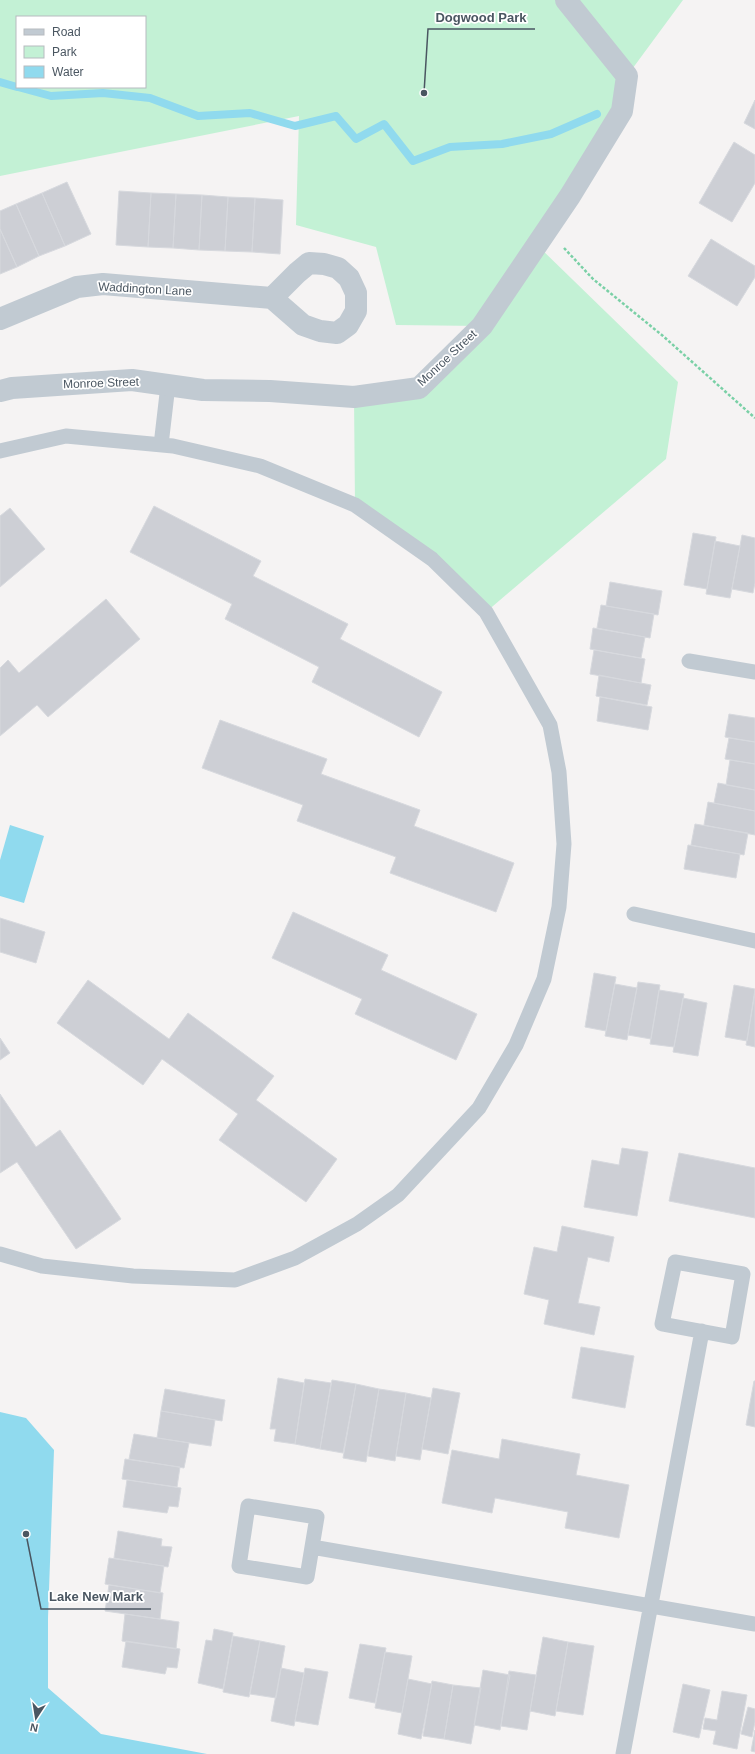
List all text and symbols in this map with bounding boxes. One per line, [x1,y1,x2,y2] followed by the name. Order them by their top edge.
[428,4,535,29] callout: Dogwood Park
[435,10,527,25] text: Dogwood Park
[16,16,146,88] legend
[52,25,81,39] text: Road
[52,45,78,59] text: Park
[52,65,84,79] text: Water
[98,280,192,298] street label: Waddington Lane
[414,327,480,389] street label: Monroe Street
[63,375,140,391] street label: Monroe Street
[41,1584,151,1609] callout: Lake New Mark
[49,1589,144,1604] text: Lake New Mark
[16,1698,56,1738] north arrow
[29,1721,39,1734] text: N

